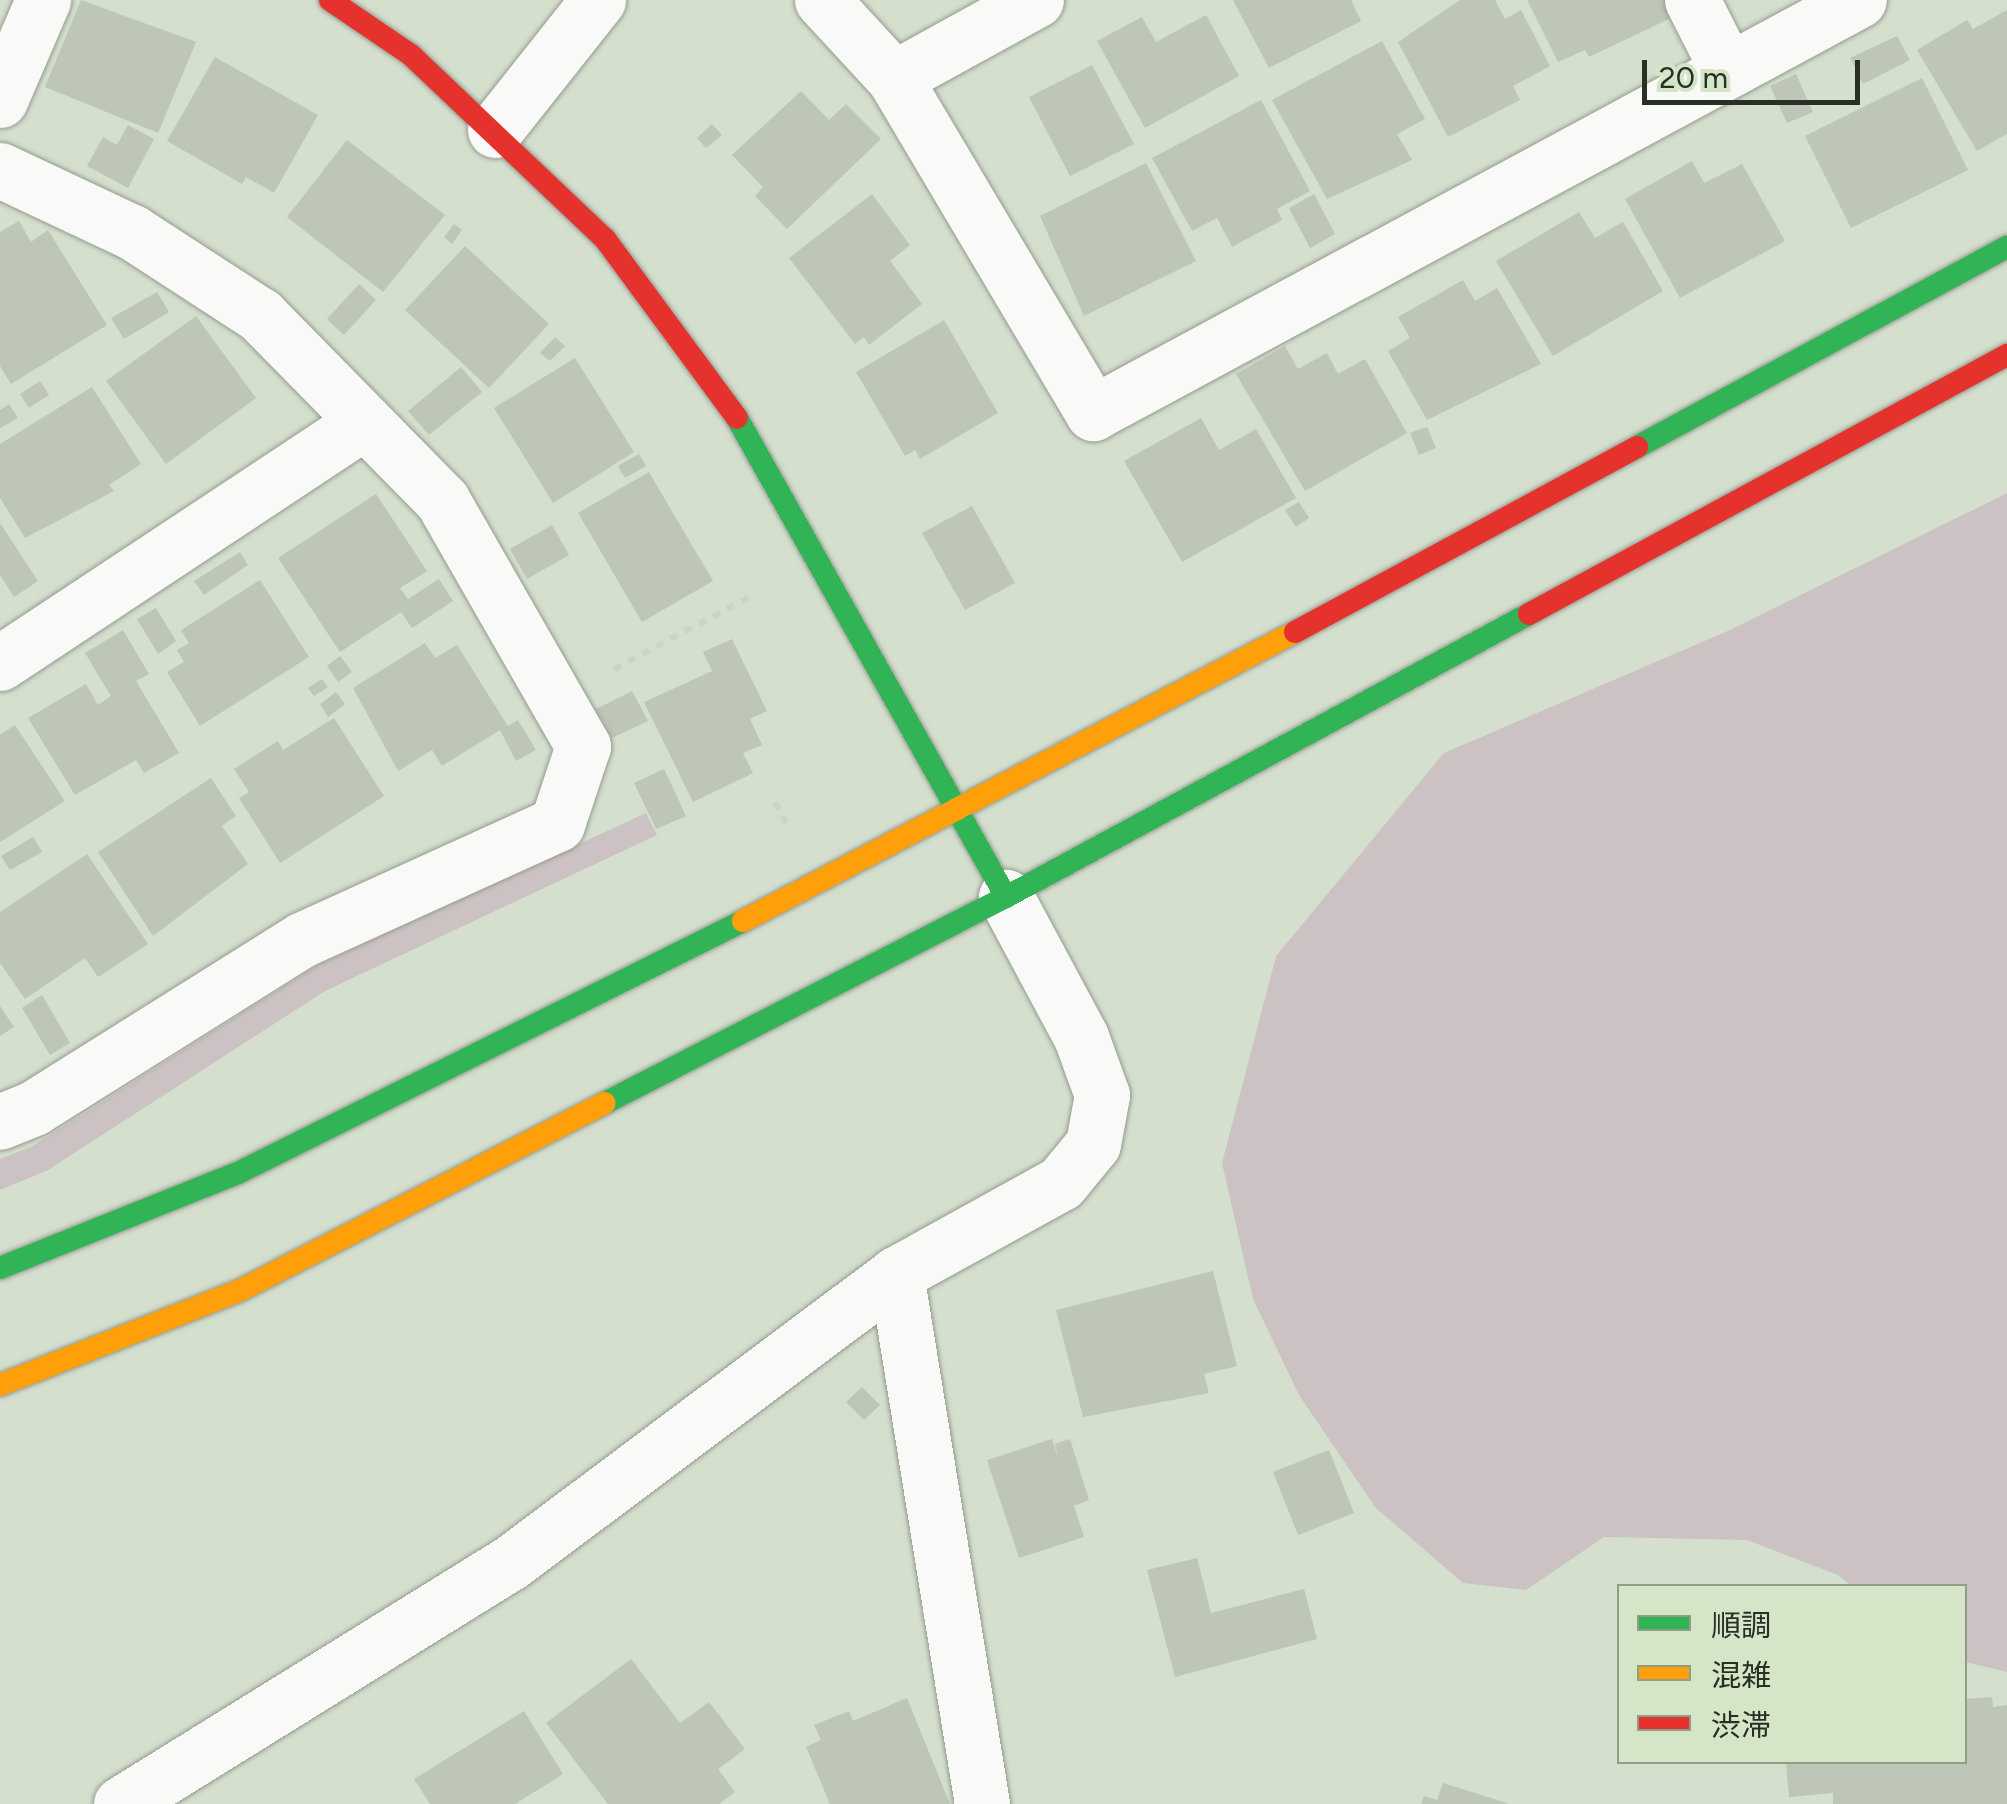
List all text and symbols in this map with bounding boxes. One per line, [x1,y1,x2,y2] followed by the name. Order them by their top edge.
[1647,40,1864,102] scale bar
[1659,59,1728,96] text: 20 m
[1617,1584,1967,1764] legend
[1711,1607,1771,1644] text: 順調
[1711,1657,1771,1694] text: 混雑
[1711,1707,1771,1744] text: 渋滞

